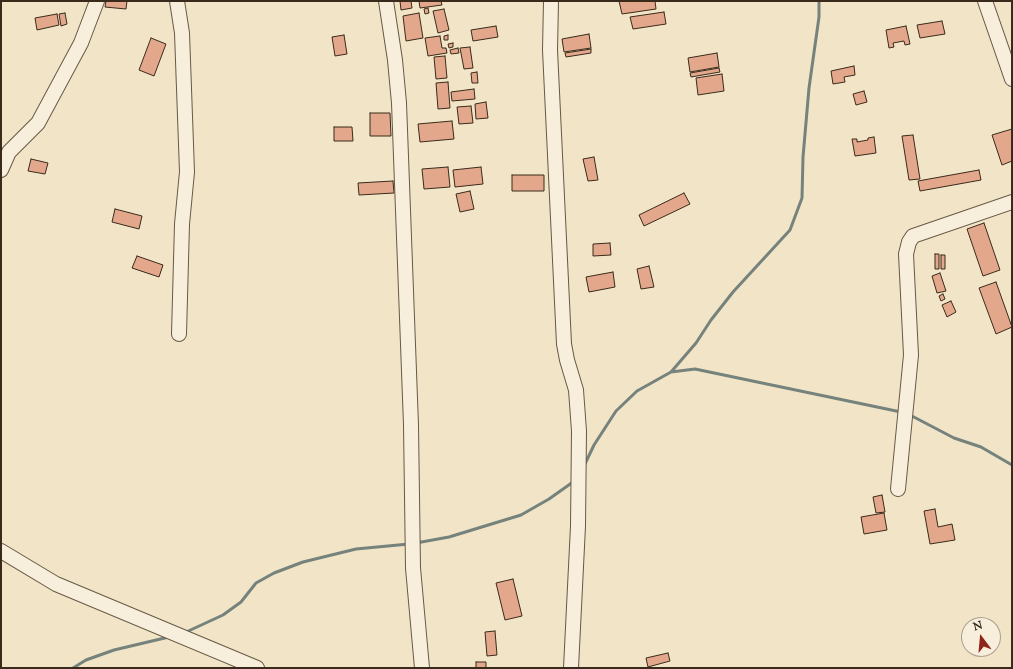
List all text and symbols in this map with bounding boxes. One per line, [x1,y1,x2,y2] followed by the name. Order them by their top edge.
[961,617,1001,657] north arrow
[972,618,984,635] text: N

